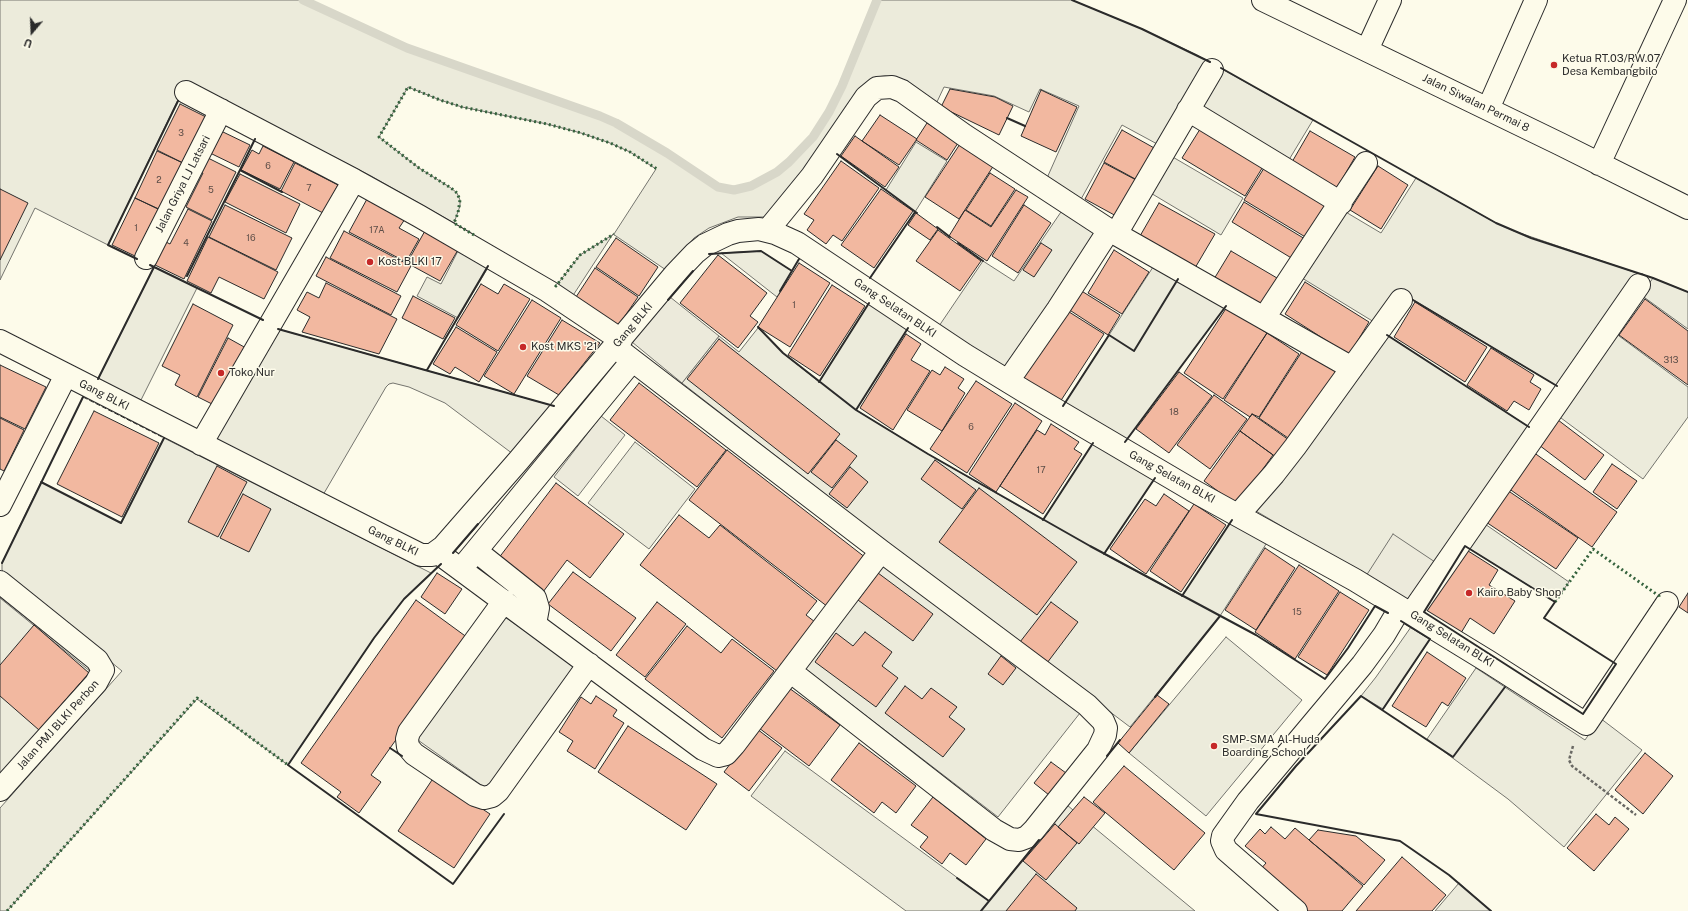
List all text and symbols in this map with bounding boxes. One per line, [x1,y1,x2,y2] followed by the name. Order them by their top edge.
[12,12,52,52] north arrow
[22,36,34,50] text: U
[1562,52,1660,78] place label: Ketua RT.03/RW.07 Desa Kembangbilo
[1549,60,1559,70] marker: Ketua RT.03/RW.07 Desa Kembangbilo
[1420,71,1532,135] street label: Jalan Siwalan Permai 8
[178,128,184,138] house number: 3
[153,133,213,235] street label: Jalan Griya LJ Latsari
[265,161,271,171] house number: 6
[156,175,162,185] house number: 2
[306,183,312,193] house number: 7
[208,185,214,195] house number: 5
[134,223,138,233] house number: 1
[369,225,385,235] house number: 17A
[246,233,256,243] house number: 16
[183,238,189,248] house number: 4
[378,255,442,269] place label: Kost BLKI 17
[365,257,375,267] marker: Kost BLKI 17
[851,276,939,340] street label: Gang Selatan BLKI
[610,300,656,350] street label: Gang BLKI
[792,300,796,310] house number: 1
[531,340,597,354] place label: Kost MKS '21
[518,342,528,352] marker: Kost MKS '21
[1663,355,1679,365] house number: 313
[229,366,275,380] place label: Toko Nur
[216,368,226,378] marker: Toko Nur
[77,377,131,413] street label: Gang BLKI
[1169,407,1179,417] house number: 18
[968,422,974,432] house number: 6
[1127,448,1217,506] street label: Gang Selatan BLKI
[1036,465,1046,475] house number: 17
[366,523,420,559] street label: Gang BLKI
[1477,586,1561,600] place label: Kairo Baby Shop
[1464,588,1474,598] marker: Kairo Baby Shop
[1292,607,1302,617] house number: 15
[1408,608,1496,670] street label: Gang Selatan BLKI
[14,677,102,773] street label: Jalan PMJ BLKI Perbon
[1222,733,1320,759] place label: SMP-SMA Al-Huda Boarding School
[1209,741,1219,751] marker: SMP-SMA Al-Huda Boarding School

